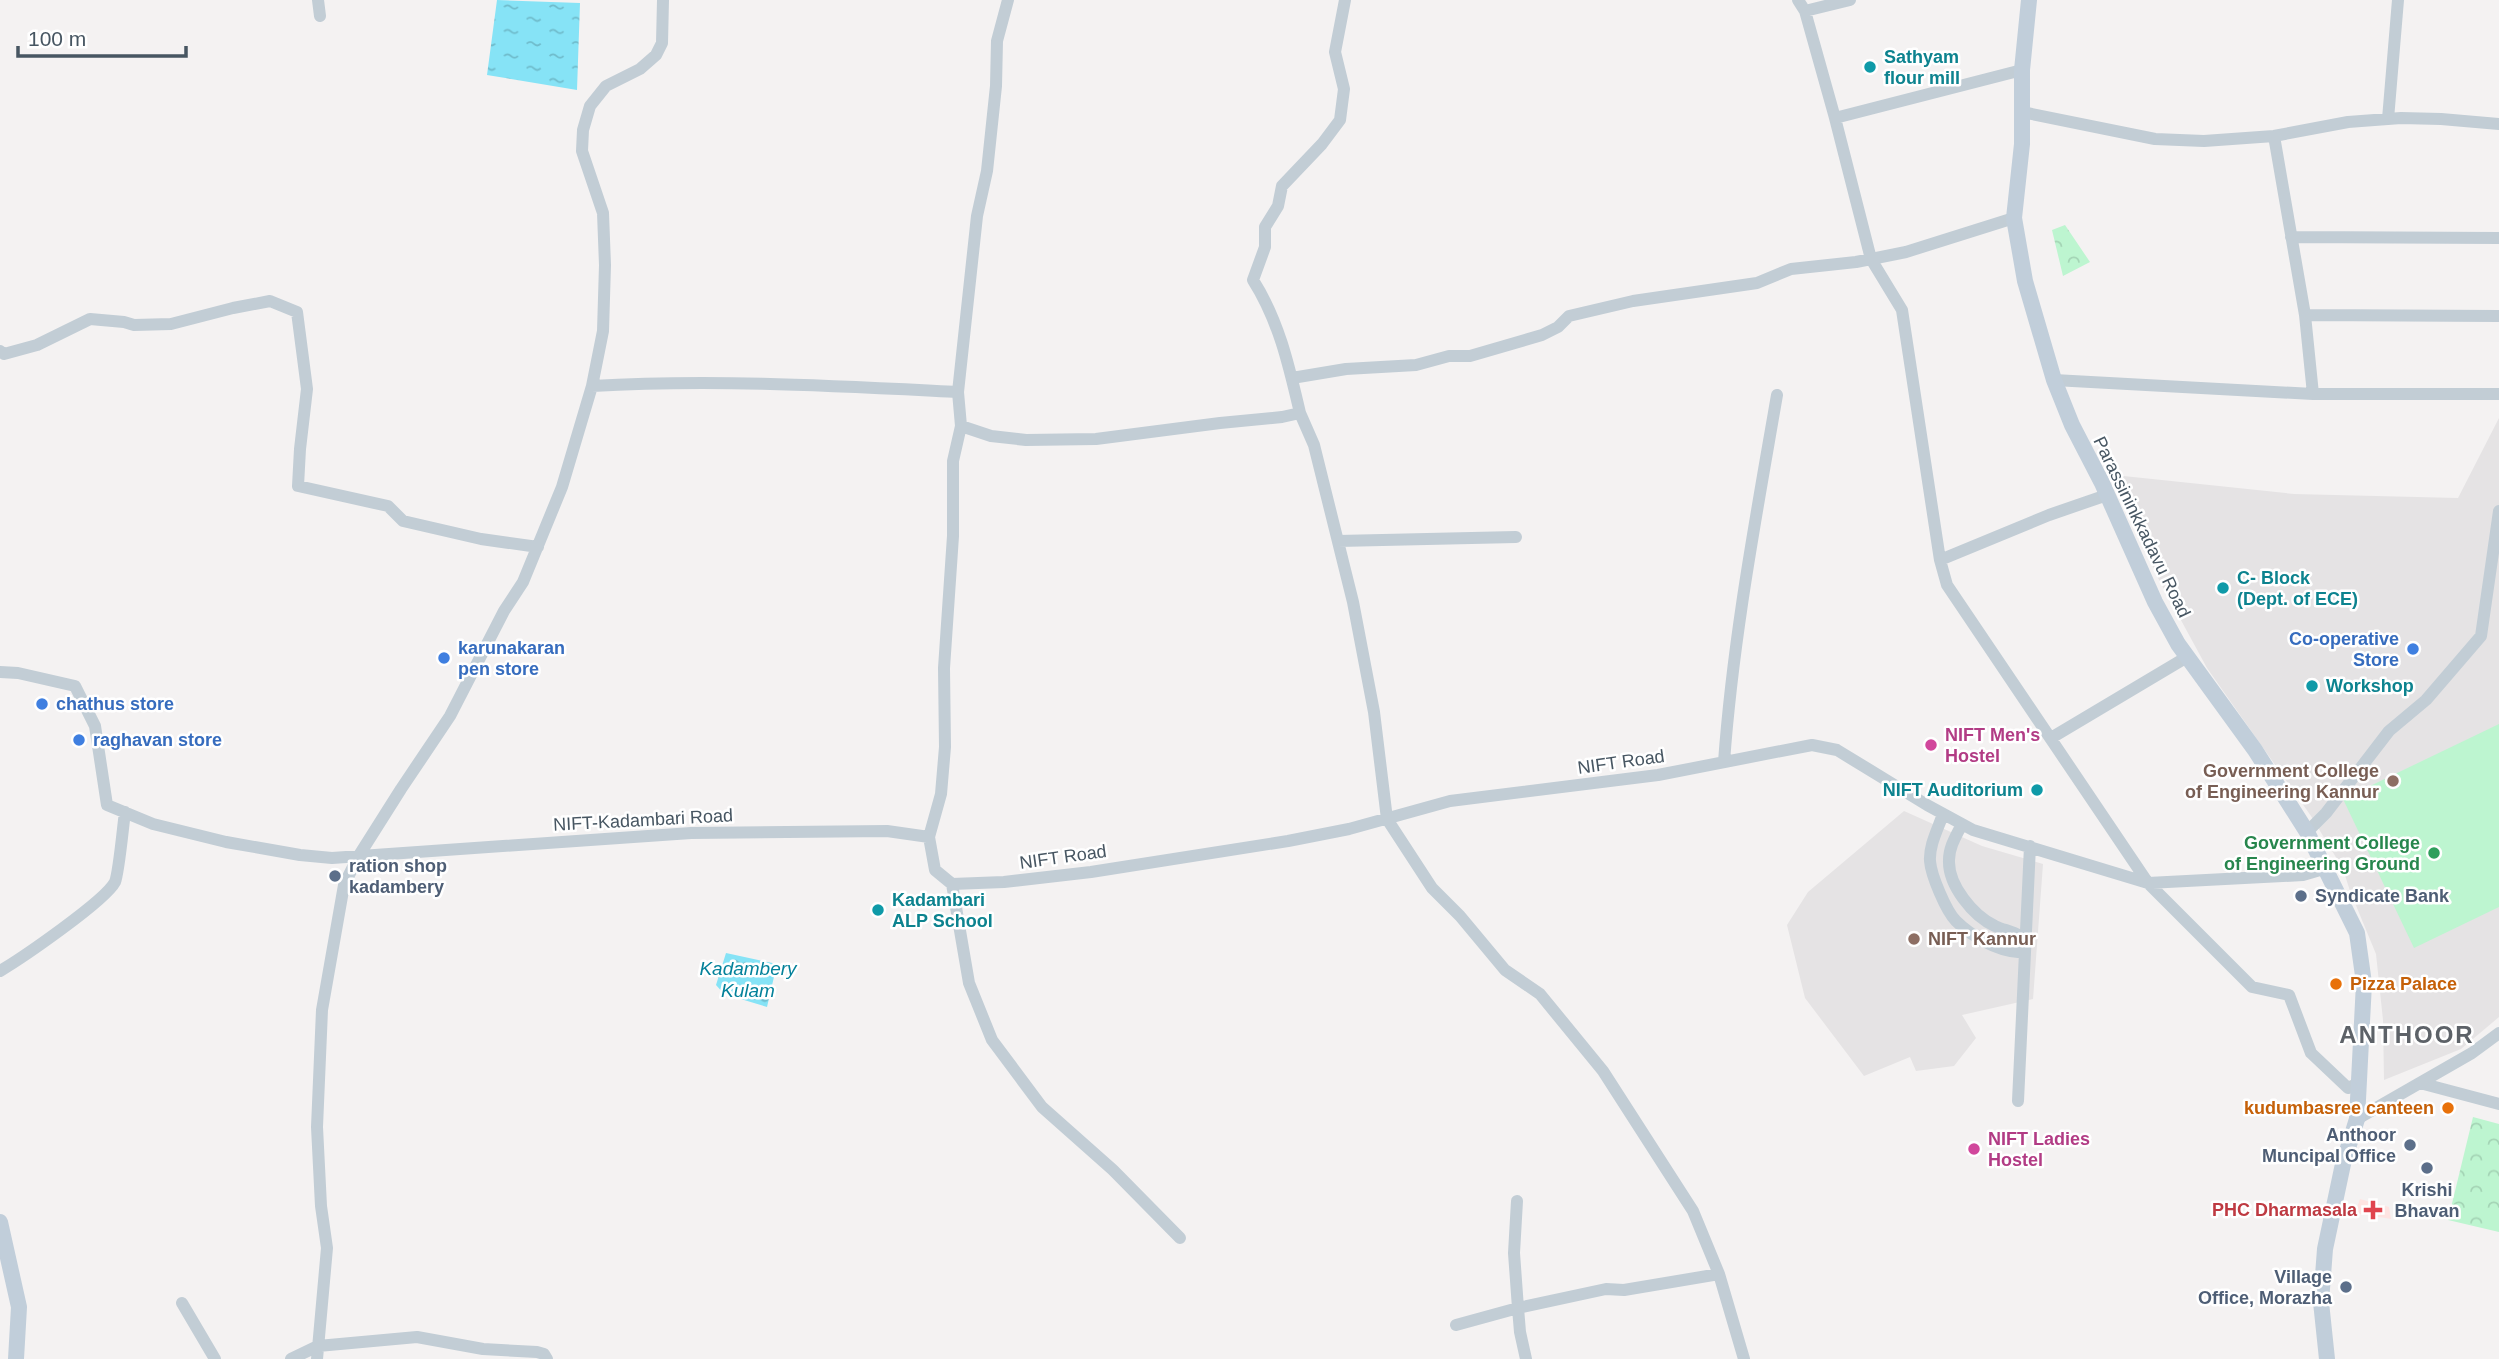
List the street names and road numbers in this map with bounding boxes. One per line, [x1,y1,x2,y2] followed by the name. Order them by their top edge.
[2089,433,2195,621] street label: Parassininkkadavu Road
[1576,746,1666,778] street label: NIFT Road
[553,805,733,835] street label: NIFT-Kadambari Road
[1018,841,1108,873] street label: NIFT Road

